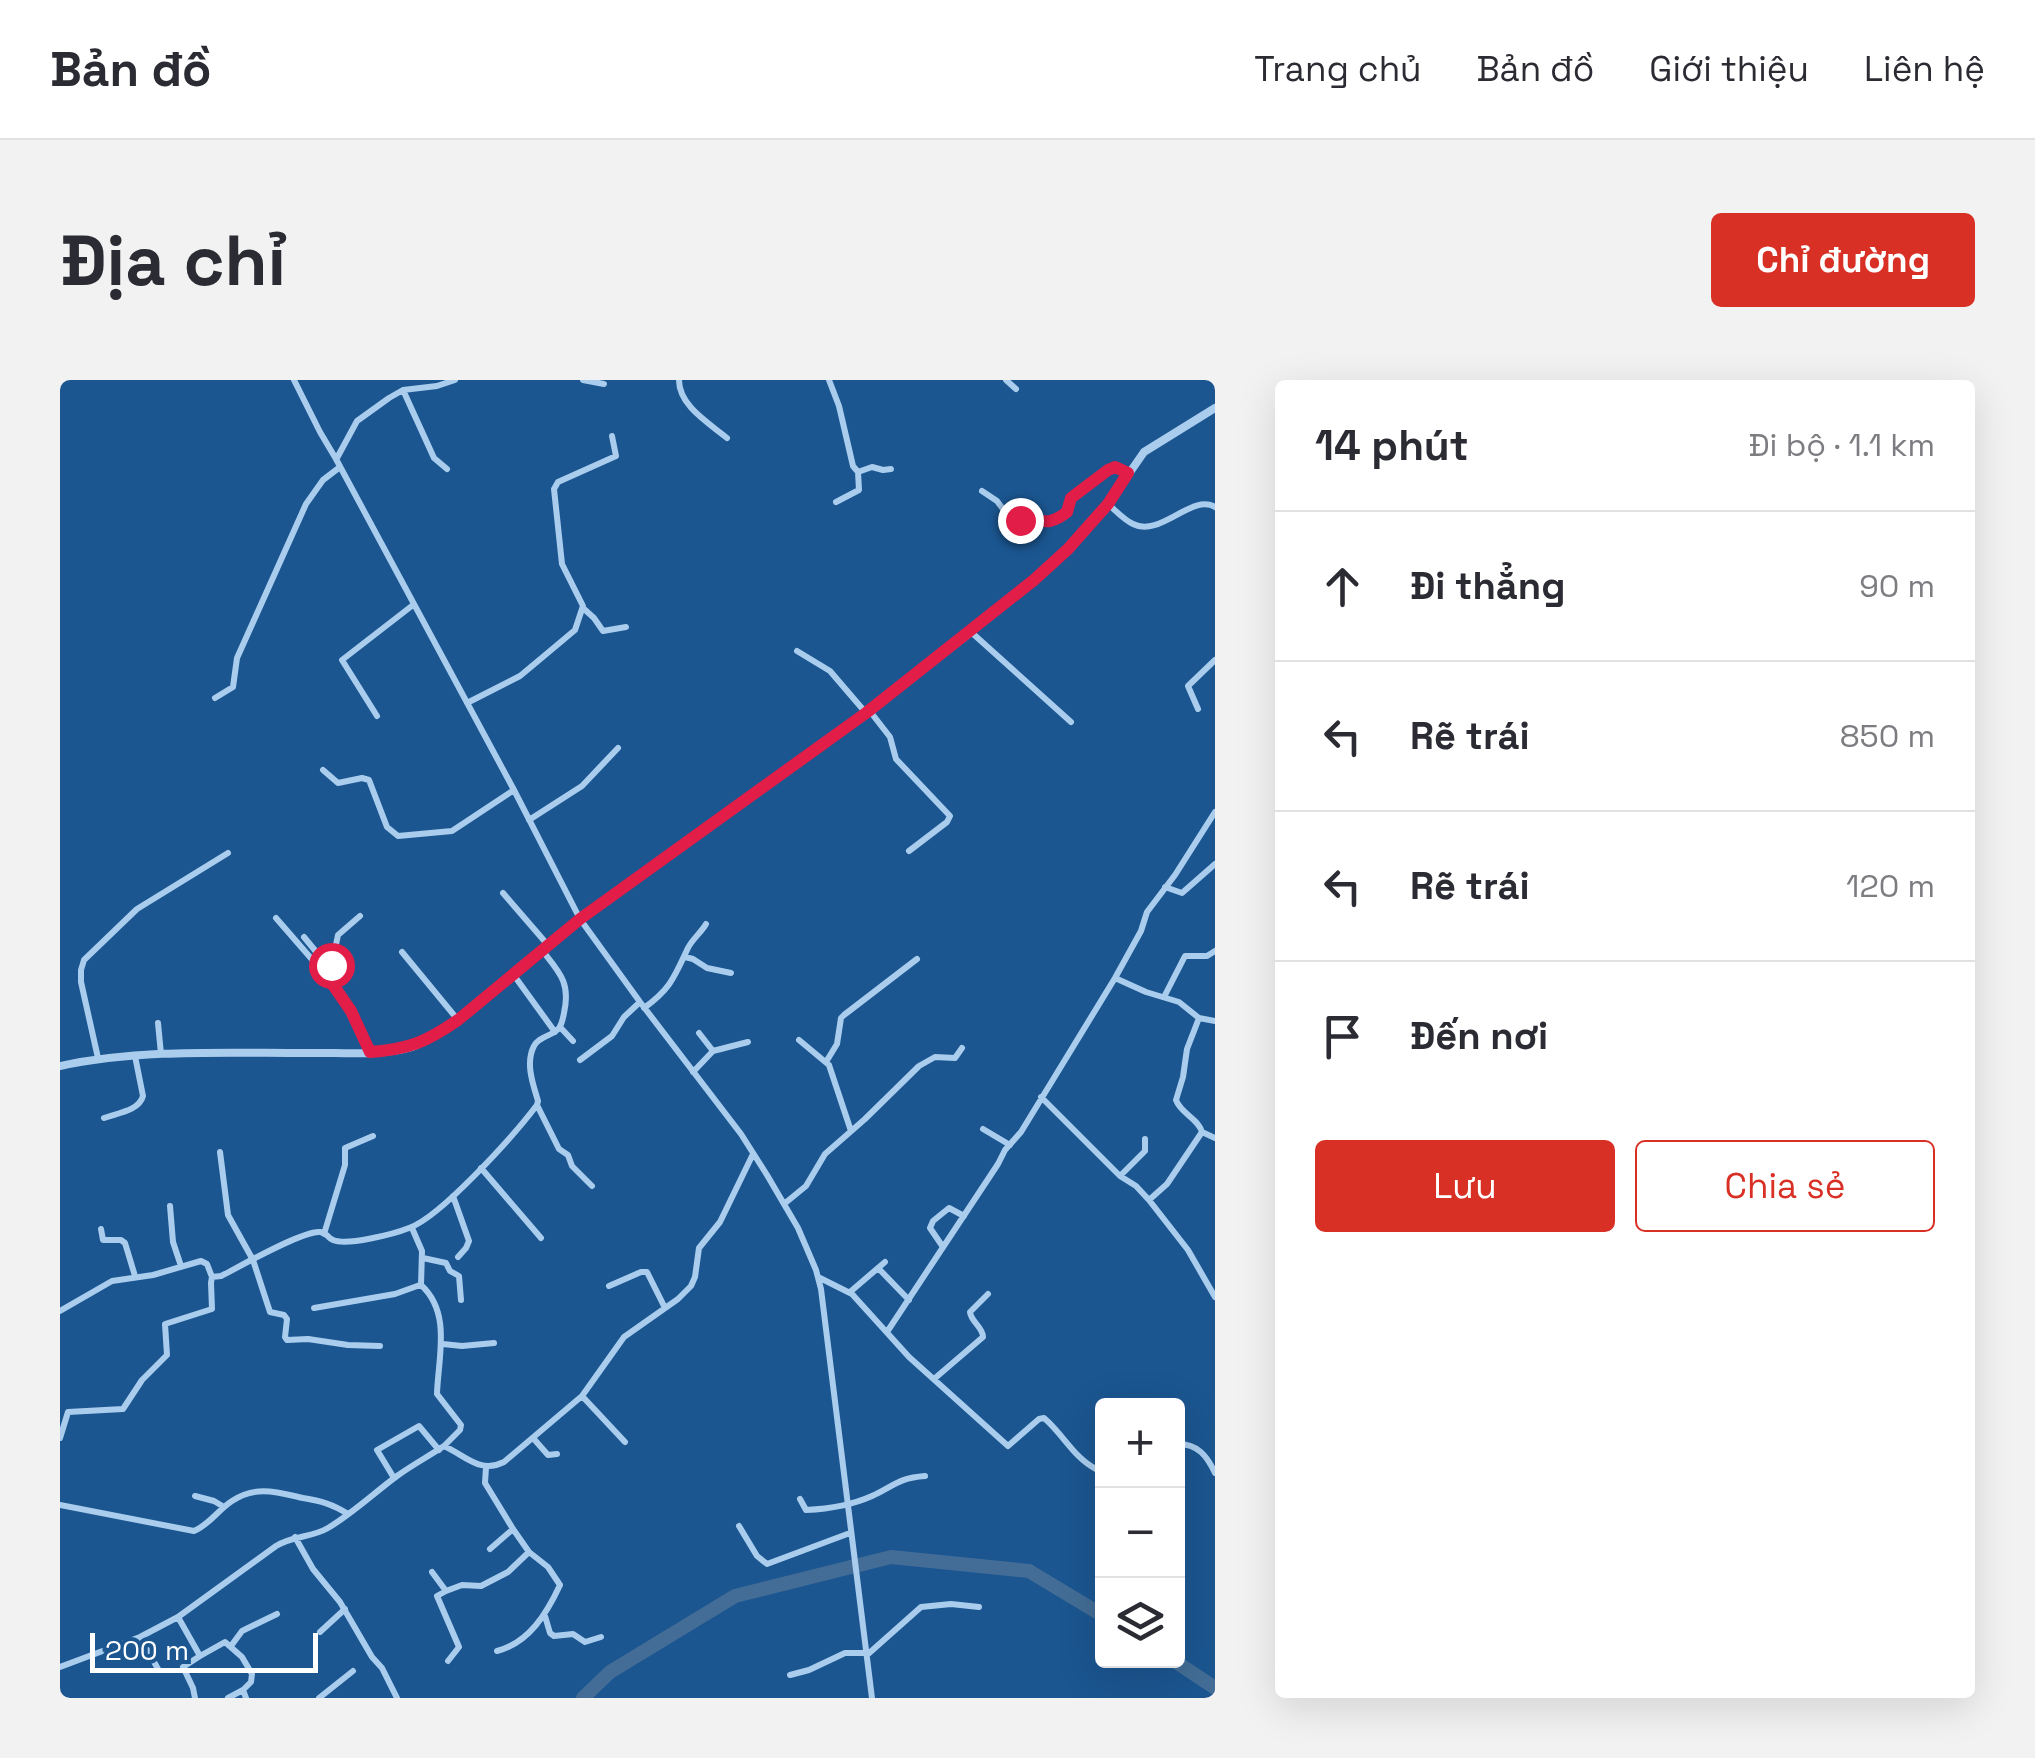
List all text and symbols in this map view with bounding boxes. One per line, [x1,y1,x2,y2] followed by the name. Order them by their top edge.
[50,39,211,100] text: Bản đồ
[1254,47,1421,91] text: Trang chủ
[1476,47,1594,91] text: Bản đồ
[1649,47,1809,91] text: Giới thiệu
[1864,47,1985,91] text: Liên hệ
[1711,213,1975,307] button: Chỉ đường
[60,216,286,305] text: Địa chỉ
[1315,419,1469,472] text: 14 phút
[1748,425,1935,465] text: Đi bộ · 1.1 km
[998,498,1044,544] route end
[1315,559,1370,614] icon: ahead
[1410,562,1565,610] text: Đi thẳng
[1859,566,1935,606] text: 90 m
[1315,709,1370,764] icon: left
[1410,712,1530,760] text: Rẽ trái
[1840,716,1935,756] text: 850 m
[1315,859,1370,914] icon: left
[1410,862,1530,910] text: Rẽ trái
[1846,866,1935,906] text: 120 m
[309,943,355,989] route start
[1315,1009,1370,1064] icon: arrive
[1410,1012,1548,1060] text: Đến nơi
[1315,1140,1615,1232] button: Lưu
[1635,1140,1935,1232] button: Chia sẻ
[1095,1398,1185,1668] map controls
[1095,1398,1185,1488] button: +
[1095,1488,1185,1578] button: −
[1095,1578,1185,1668] button: layers
[90,1628,318,1672] scale bar
[105,1632,189,1668] text: 200 m

